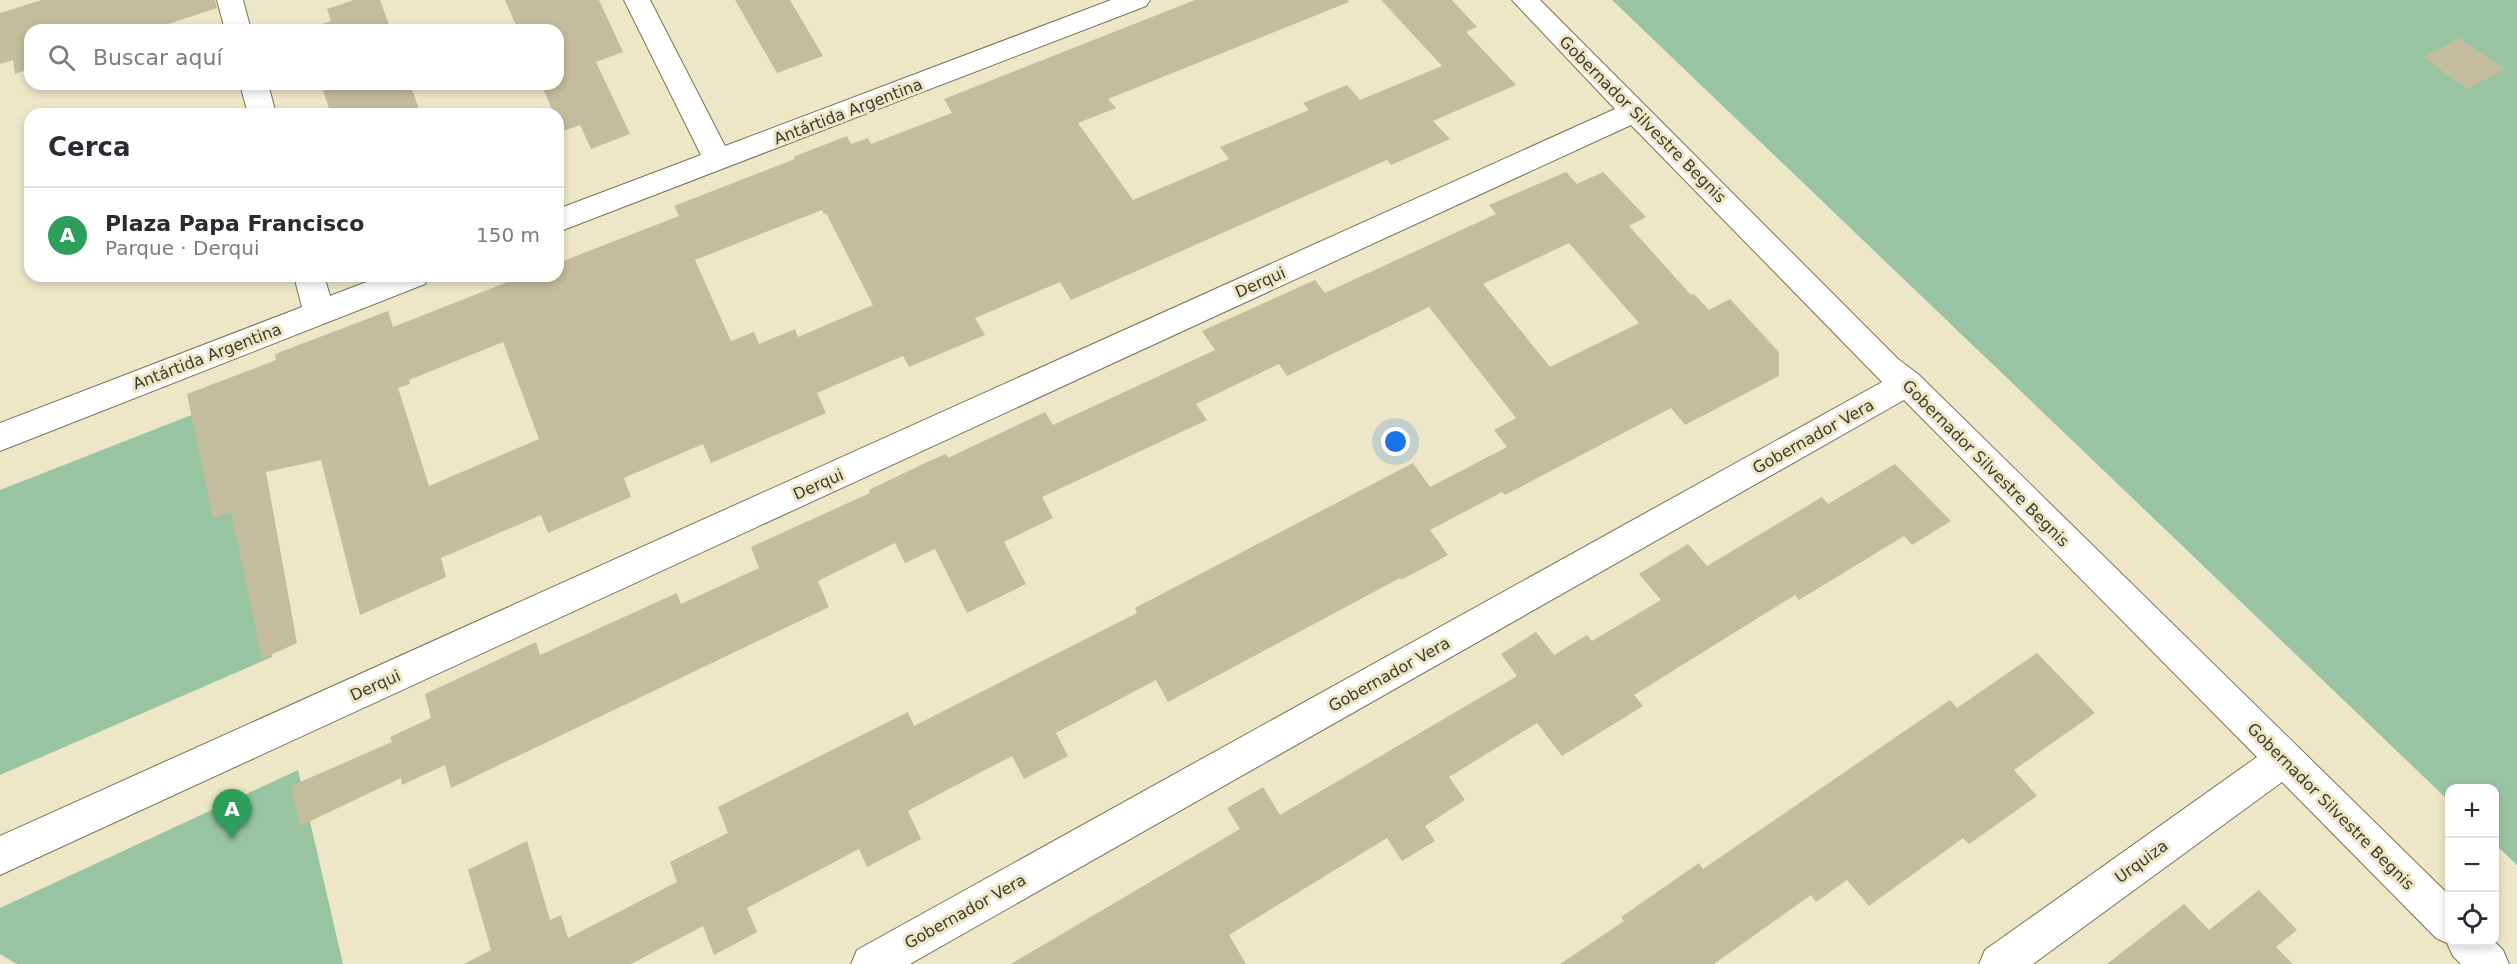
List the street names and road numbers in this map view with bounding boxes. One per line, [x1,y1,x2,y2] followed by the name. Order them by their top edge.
[1555,32,1730,207] street label: Gobernador Silvestre Begnis
[771,74,925,149] street label: Antártida Argentina
[1232,263,1288,302] street label: Derqui
[130,319,284,394] street label: Antártida Argentina
[1898,376,2073,551] street label: Gobernador Silvestre Begnis
[1749,395,1877,478] street label: Gobernador Vera
[790,465,846,504] street label: Derqui
[1325,633,1453,716] street label: Gobernador Vera
[347,666,403,705] street label: Derqui
[2243,719,2418,894] street label: Gobernador Silvestre Begnis
[2111,836,2172,887] street label: Urquiza
[901,870,1029,953] street label: Gobernador Vera

